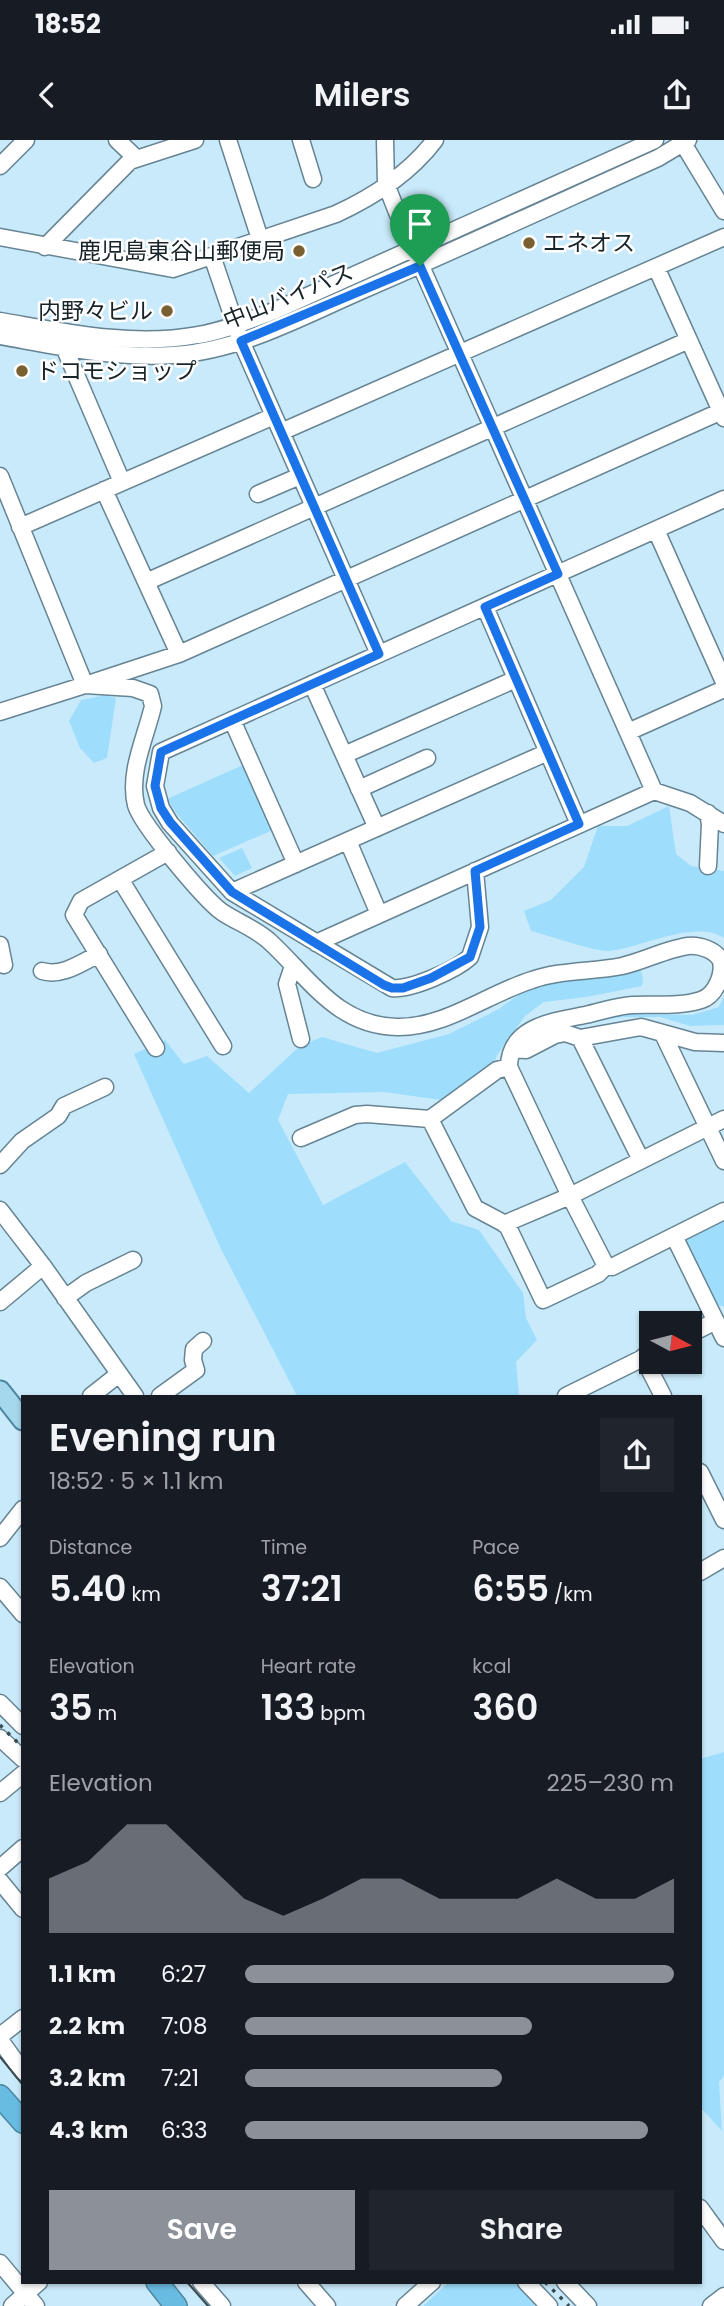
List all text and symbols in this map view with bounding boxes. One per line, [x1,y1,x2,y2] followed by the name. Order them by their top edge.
[35,6,101,42] text: 18:52
[314,72,410,117] text: Milers
[28,76,66,114] icon: back
[658,76,696,114] icon: share
[390,194,450,266] pin
[401,205,439,243] icon: arrive
[543,227,635,259] place label: エネオス
[78,235,285,267] place label: 鹿児島東谷山郵便局
[521,235,537,251] marker: エネオス
[291,243,307,259] marker: 鹿児島東谷山郵便局
[218,255,358,337] street label: 中山バイパス
[38,295,153,327] place label: 内野々ビル
[159,303,175,319] marker: 内野々ビル
[36,355,197,387] place label: ドコモショップ
[14,363,30,379] marker: ドコモショップ
[639,1311,702,1374] north arrow
[639,1311,702,1374] map controls
[49,1411,277,1464] text: Evening run
[600,1418,674,1492] button: share
[49,1465,223,1497] text: 18:52 · 5 × 1.1 km
[49,1534,132,1561] text: Distance
[261,1534,307,1561] text: Time
[472,1534,520,1561] text: Pace
[49,1564,126,1613] text: 5.40
[261,1564,343,1613] text: 37:21
[472,1564,549,1613] text: 6:55
[126,1581,161,1608] text: km
[549,1581,593,1608] text: /km
[49,1653,135,1680] text: Elevation
[261,1653,356,1680] text: Heart rate
[472,1653,511,1680] text: kcal
[49,1683,93,1732] text: 35
[261,1683,315,1732] text: 133
[472,1683,538,1732] text: 360
[93,1700,117,1727] text: m
[315,1700,366,1727] text: bpm
[49,1767,153,1799] text: Elevation
[546,1767,674,1799] text: 225–230 m
[49,1958,116,1990] text: 1.1 km
[161,1958,206,1990] text: 6:27
[49,2010,125,2042] text: 2.2 km
[161,2010,207,2042] text: 7:08
[49,2062,126,2094] text: 3.2 km
[161,2062,199,2094] text: 7:21
[49,2114,128,2146] text: 4.3 km
[161,2114,208,2146] text: 6:33
[49,2190,355,2270] button: Save
[369,2190,674,2270] button: Share

